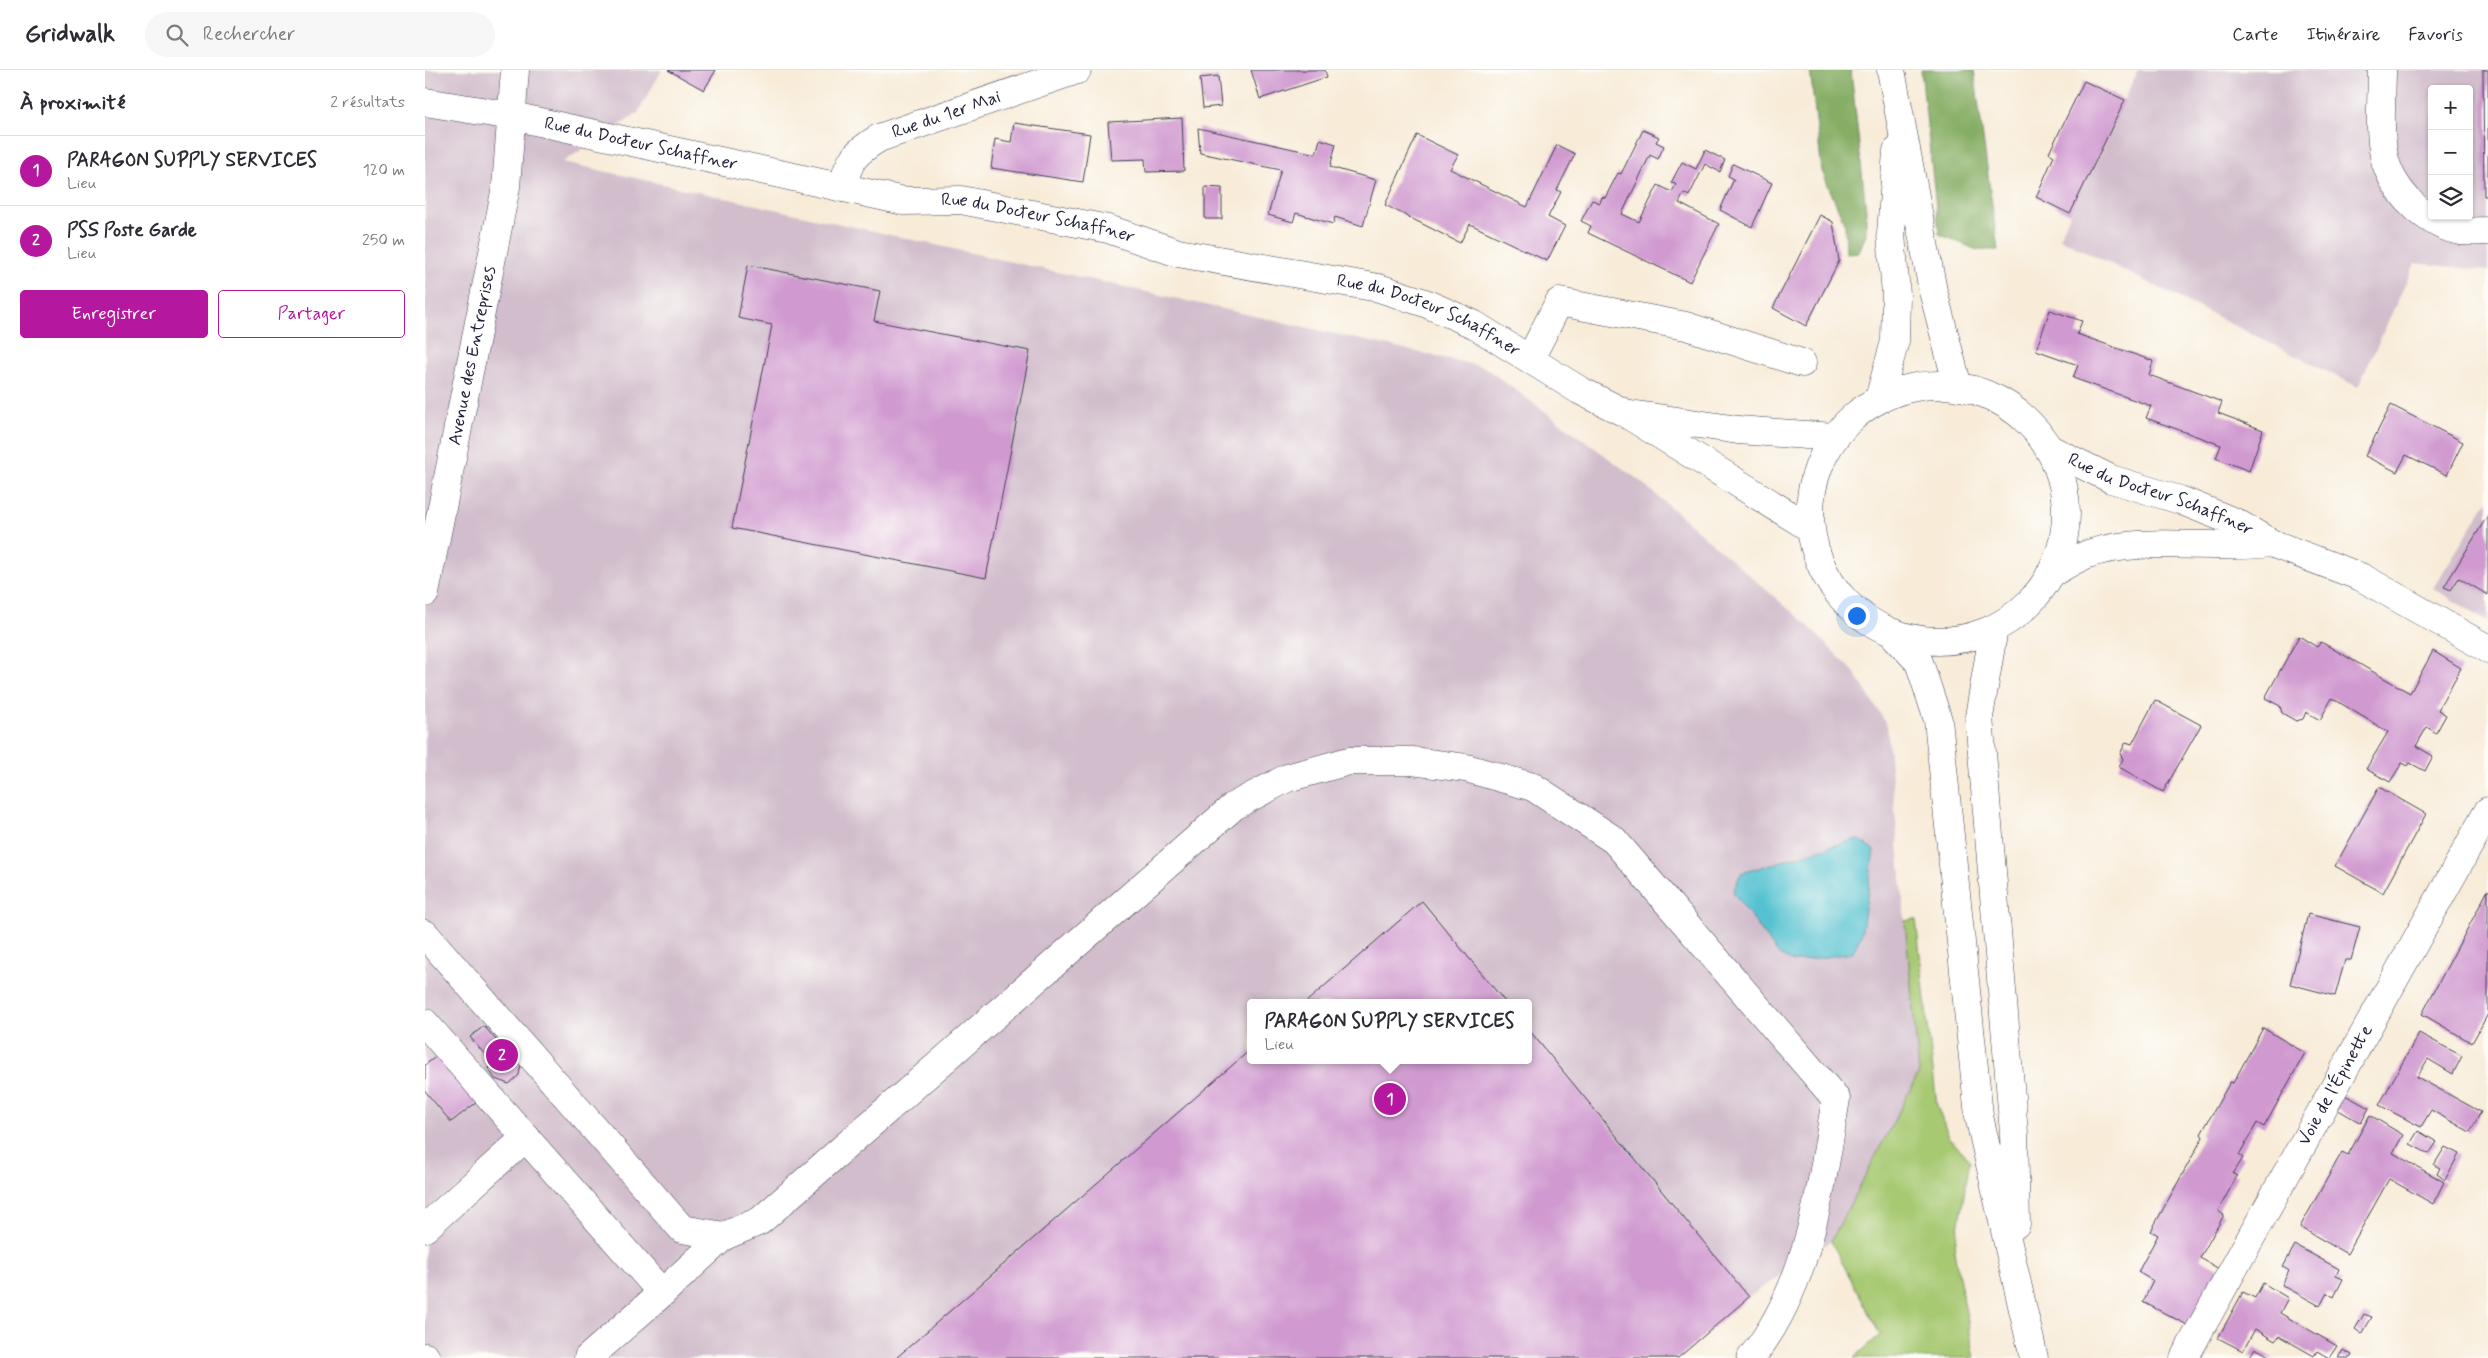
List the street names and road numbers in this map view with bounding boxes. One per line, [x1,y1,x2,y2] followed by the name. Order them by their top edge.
[889,85,1004,145] street label: Rue du 1er Mai
[542,111,740,177] street label: Rue du Docteur Schaffner
[941,188,1138,249] street label: Rue du Docteur Schaffner
[443,264,502,447] street label: Avenue des Entreprises
[1335,269,1525,363] street label: Rue du Docteur Schaffner
[2064,448,2258,542] street label: Rue du Docteur Schaffner
[2292,1021,2379,1150] street label: Voie de l'Épinette

